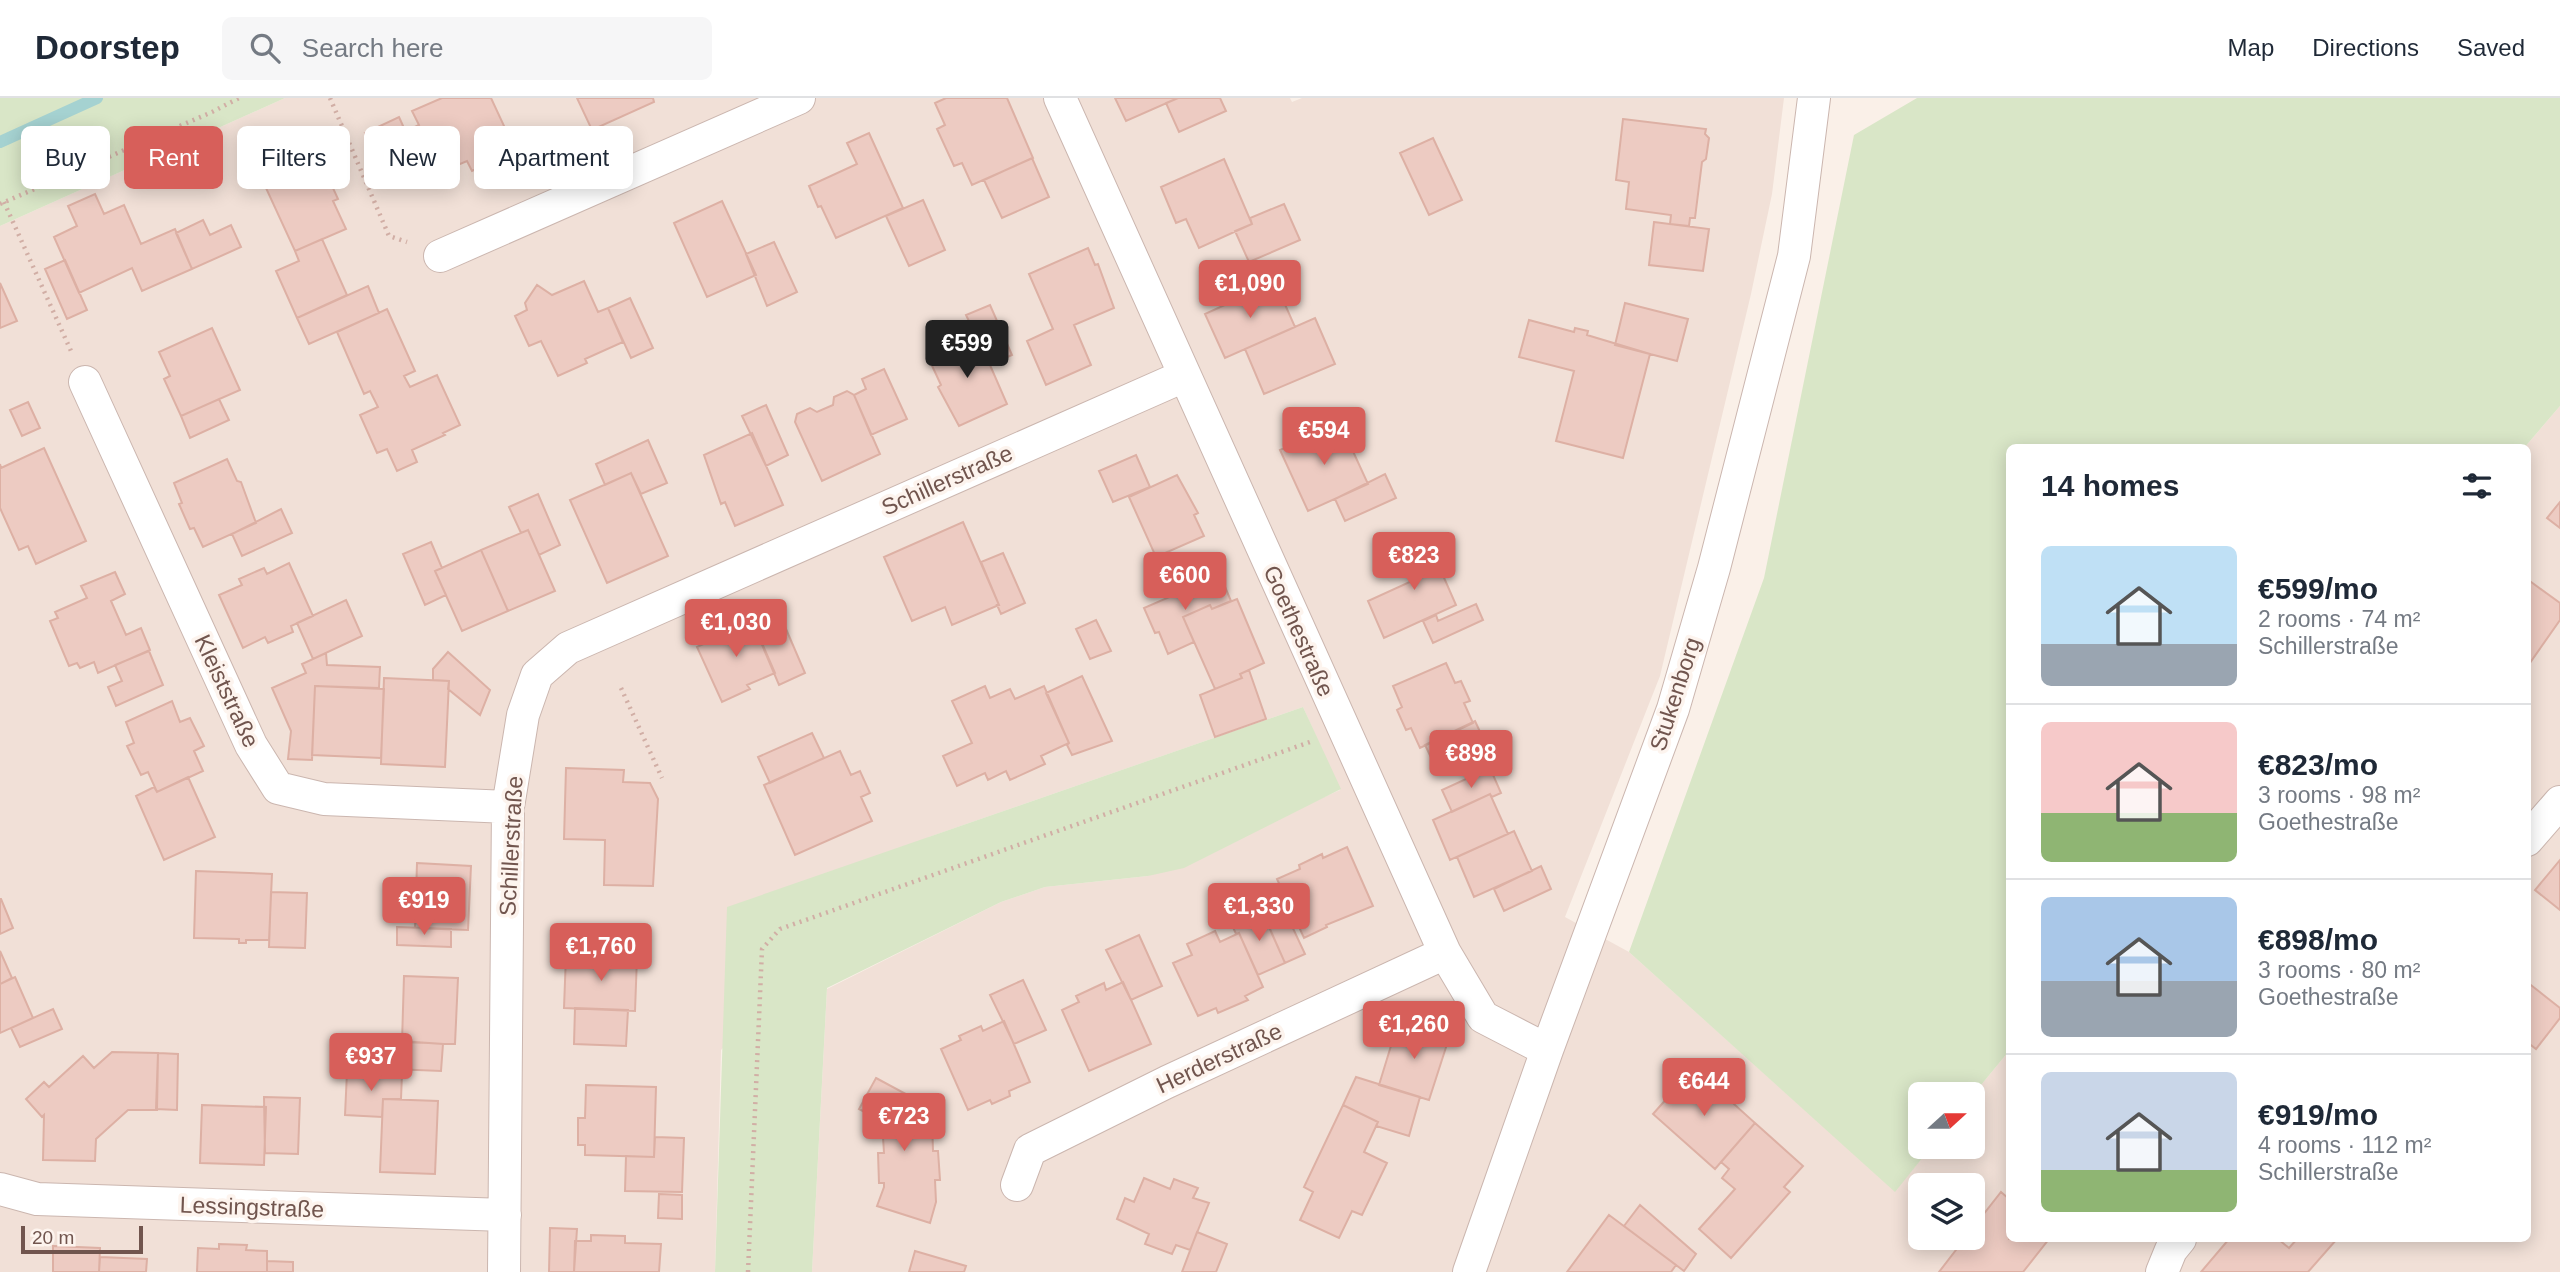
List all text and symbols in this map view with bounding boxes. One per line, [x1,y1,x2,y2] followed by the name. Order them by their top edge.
[222,17,712,80] search box
[35,29,180,66] text: Doorstep
[246,29,284,67] icon: search
[302,33,444,63] text: Search here
[2228,34,2274,61] text: Map
[2312,34,2419,61] text: Directions
[2457,34,2525,61] text: Saved
[21,126,110,189] chip: Buy
[124,126,223,189] chip: Rent
[237,126,350,189] chip: Filters
[364,126,460,189] chip: New
[474,126,633,189] chip: Apartment
[1193,260,1307,320] pin: €1,090
[1215,270,1285,296] text: €1,090
[926,320,1008,380] pin: €599
[941,330,993,356] text: €599
[1283,408,1365,467] pin: €594
[1298,417,1350,443] text: €594
[877,440,1017,520] street label: Schillerstraße
[2458,467,2496,505] icon: filters
[2041,469,2179,502] text: 14 homes
[1373,532,1455,592] pin: €823
[1388,542,1440,568] text: €823
[1144,552,1226,612] pin: €600
[1259,561,1339,701] street label: Goethestraße
[1159,562,1211,588] text: €600
[2258,572,2378,605] text: €599/mo
[2097,574,2181,658] icon: home
[679,600,793,659] pin: €1,030
[2258,606,2420,632] text: 2 rooms · 74 m²
[701,609,771,635] text: €1,030
[190,630,264,752] street label: Kleiststraße
[2258,633,2399,659] text: Schillerstraße
[1644,634,1706,754] street label: Stukenborg
[1430,730,1512,790] pin: €898
[1445,740,1497,766] text: €898
[2258,748,2378,781] text: €823/mo
[2097,750,2181,834] icon: home
[494,775,528,917] street label: Schillerstraße
[2258,782,2420,808] text: 3 rooms · 98 m²
[2258,809,2399,835] text: Goethestraße
[383,878,465,937] pin: €919
[1202,884,1316,943] pin: €1,330
[398,887,450,913] text: €919
[1224,893,1294,919] text: €1,330
[2258,923,2378,956] text: €898/mo
[544,924,658,983] pin: €1,760
[2097,925,2181,1009] icon: home
[566,933,636,959] text: €1,760
[2258,957,2420,983] text: 3 rooms · 80 m²
[2258,984,2399,1010] text: Goethestraße
[1357,1002,1471,1061] pin: €1,260
[1379,1011,1449,1037] text: €1,260
[1152,1018,1286,1098] street label: Herderstraße
[330,1034,412,1093] pin: €937
[345,1043,397,1069] text: €937
[1663,1058,1745,1118] pin: €644
[1678,1068,1730,1094] text: €644
[1908,1082,1984,1158] north arrow
[1908,1082,1985,1250] map controls
[863,1094,945,1153] pin: €723
[2258,1098,2378,1131] text: €919/mo
[2097,1100,2181,1184] icon: home
[878,1103,930,1129] text: €723
[2258,1132,2431,1158] text: 4 rooms · 112 m²
[2258,1159,2399,1185] text: Schillerstraße
[1908,1173,1985,1250] button: layers
[179,1191,325,1223] street label: Lessingstraße
[21,1223,144,1255] scale bar
[32,1227,74,1248] text: 20 m

